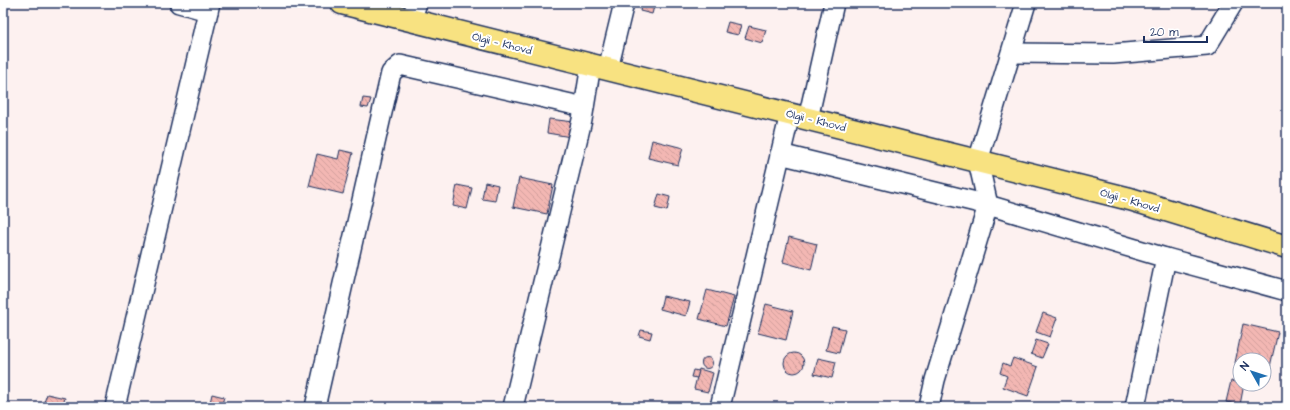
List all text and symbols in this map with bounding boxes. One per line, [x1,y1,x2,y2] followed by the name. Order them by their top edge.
[1144,18,1207,44] scale bar
[1150,24,1179,41] text: 20 m
[470,29,534,59] street label: Ölgii — Khovd
[784,106,848,136] street label: Ölgii — Khovd
[1098,185,1162,217] street label: Ölgii — Khovd
[1232,352,1272,392] north arrow
[1237,359,1253,373] text: N

